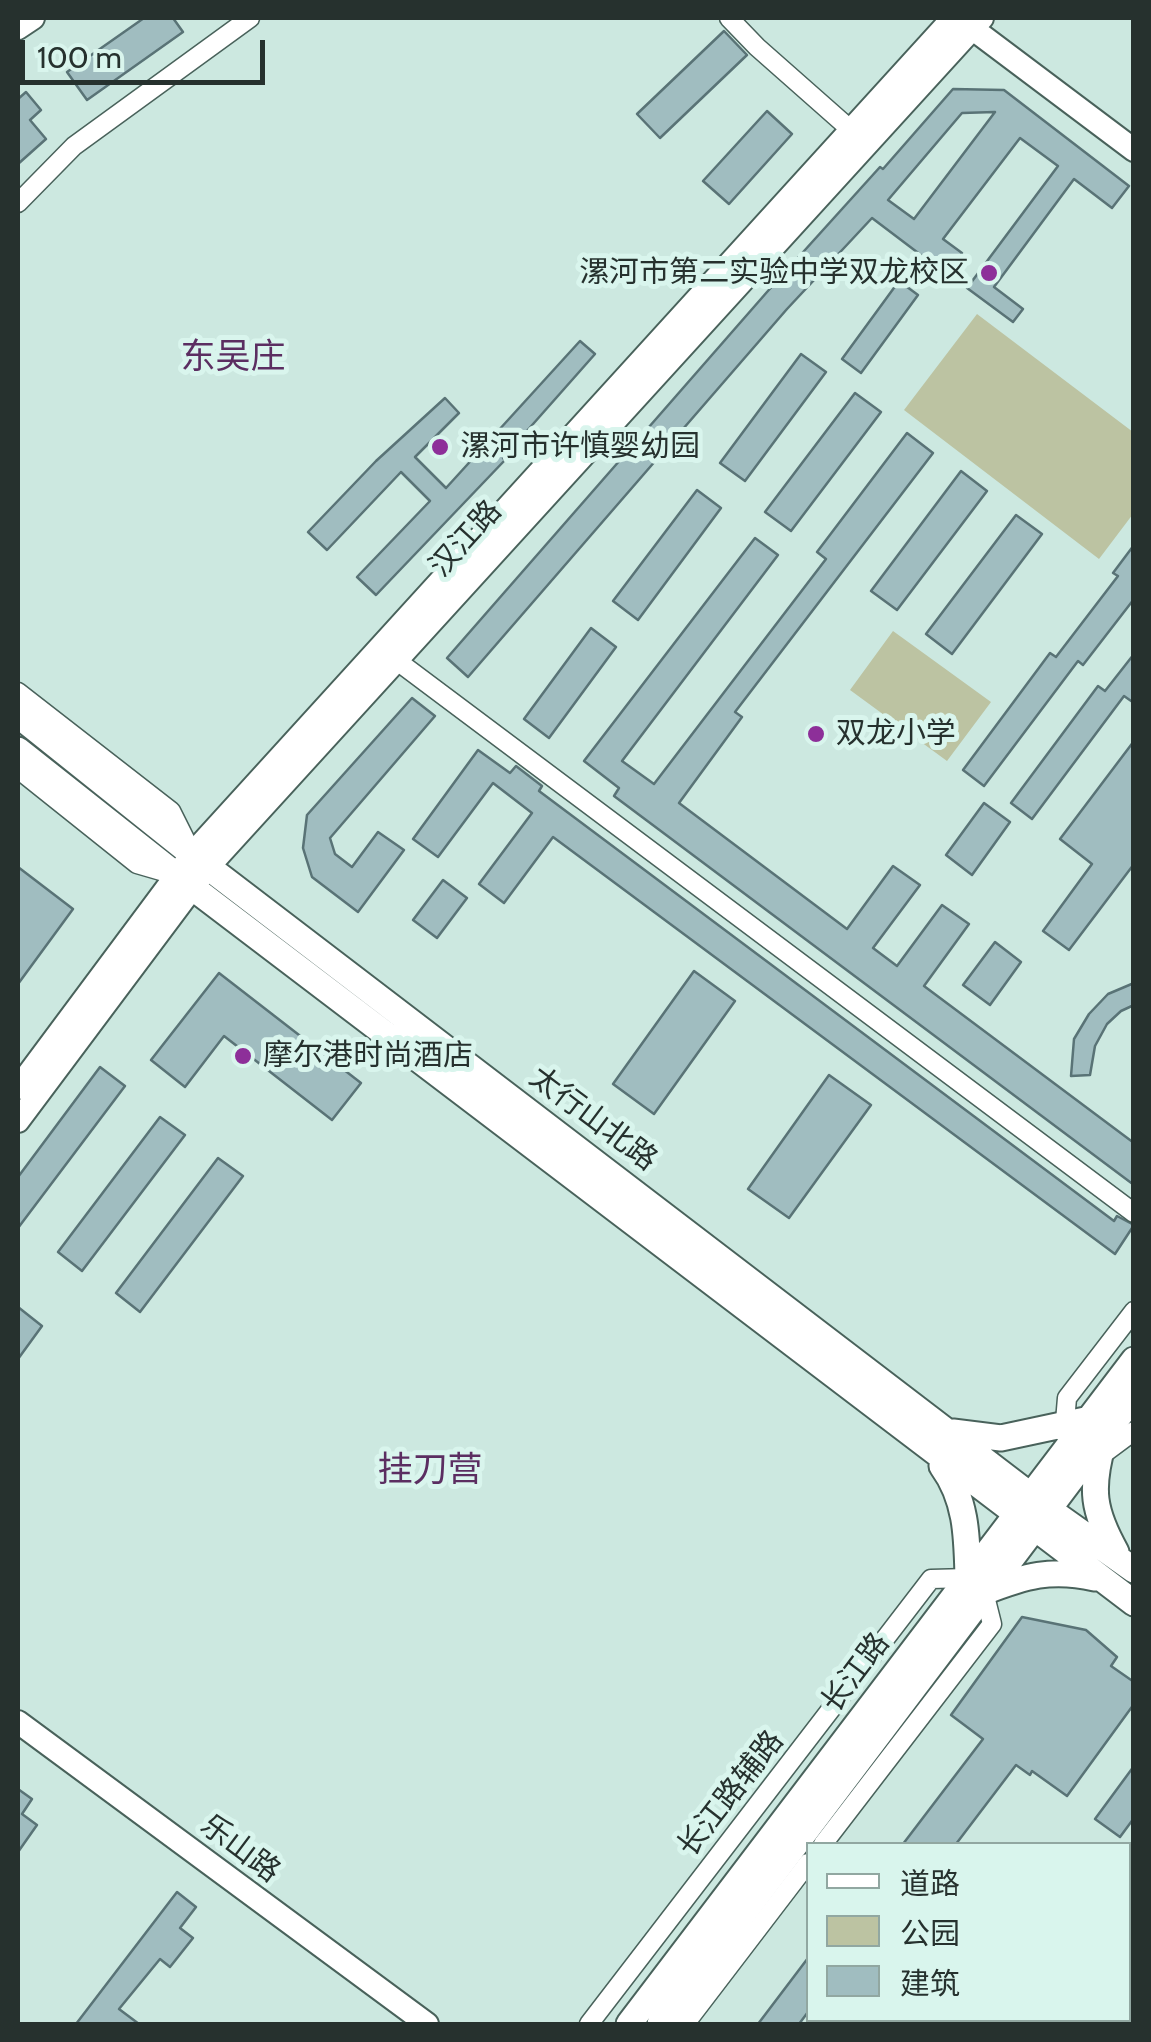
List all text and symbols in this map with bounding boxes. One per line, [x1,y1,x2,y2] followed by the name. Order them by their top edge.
[25,20,270,82] scale bar
[37,39,122,76] text: 100 m
[579,255,969,291] place label: 漯河市第二实验中学双龙校区
[978,262,1000,284] marker: 漯河市第二实验中学双龙校区
[181,337,285,379] district label: 东吴庄
[460,429,700,465] place label: 漯河市许慎婴幼园
[429,436,451,458] marker: 漯河市许慎婴幼园
[423,494,509,584] street label: 汉江路
[836,716,956,752] place label: 双龙小学
[805,723,827,745] marker: 双龙小学
[263,1038,473,1074] place label: 摩尔港时尚酒店
[232,1045,254,1067] marker: 摩尔港时尚酒店
[522,1059,664,1179] street label: 太行山北路
[378,1450,482,1492] district label: 挂刀营
[815,1626,897,1720] street label: 长江路
[671,1724,791,1864] street label: 长江路辅路
[193,1808,287,1890] street label: 乐山路
[806,1842,1131,2022] legend
[900,1865,960,1902] text: 道路
[900,1915,960,1952] text: 公园
[900,1965,960,2002] text: 建筑

